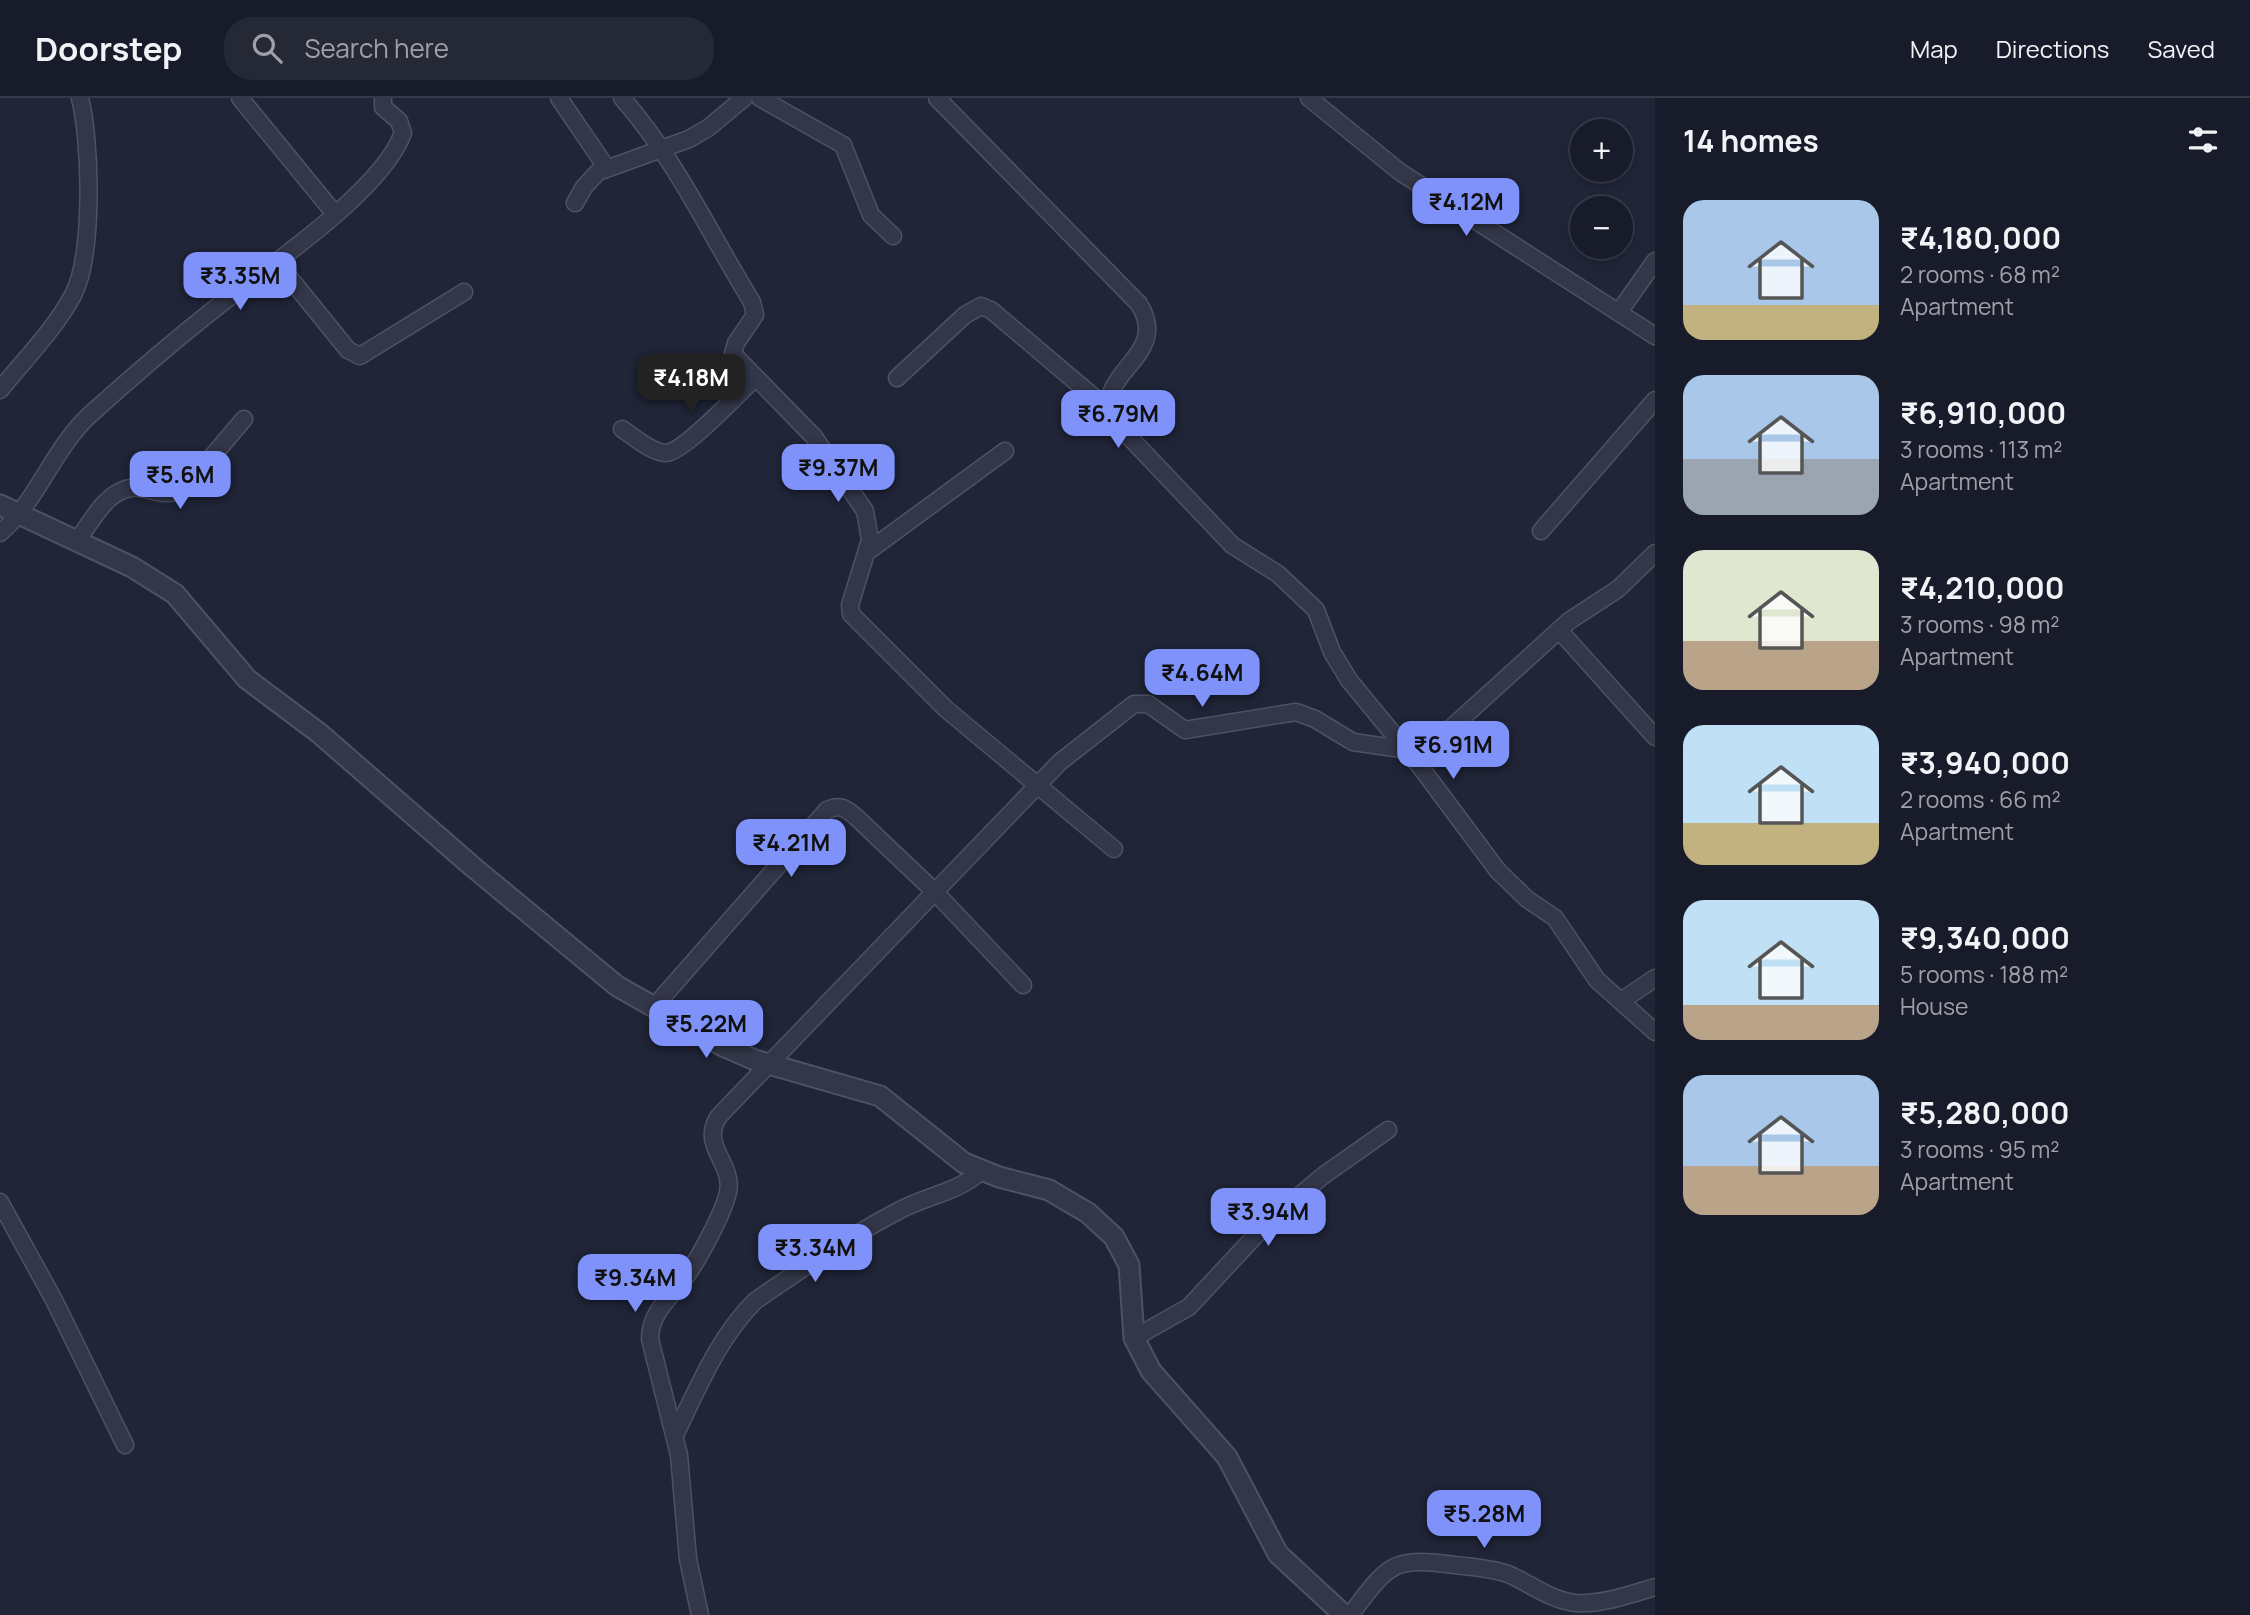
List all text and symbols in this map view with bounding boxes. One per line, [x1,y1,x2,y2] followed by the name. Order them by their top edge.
[224,17,714,80] search box
[35,26,182,71] text: Doorstep
[248,29,286,67] icon: search
[304,30,449,66] text: Search here
[1910,32,1958,65] text: Map
[1996,32,2109,65] text: Directions
[2147,32,2215,65] text: Saved
[1570,119,1633,259] map controls
[1570,119,1633,182] button: +
[1683,120,1819,161] text: 14 homes
[2184,121,2222,159] icon: filters
[1409,178,1523,238] pin: ₹4.12M
[1428,185,1504,217] text: ₹4.12M
[1570,196,1633,259] button: −
[1900,217,2061,258] text: ₹4,180,000
[1739,228,1823,312] icon: home
[183,252,297,312] pin: ₹3.35M
[1900,258,2060,290] text: 2 rooms · 68 m²
[199,259,281,291] text: ₹3.35M
[1900,290,2014,322] text: Apartment
[634,354,748,414] pin: ₹4.18M
[653,361,729,393] text: ₹4.18M
[1061,390,1175,450] pin: ₹6.79M
[1900,392,2066,433] text: ₹6,910,000
[1077,397,1159,429] text: ₹6.79M
[1739,403,1823,487] icon: home
[1900,433,2063,465] text: 3 rooms · 113 m²
[781,444,895,504] pin: ₹9.37M
[798,451,878,483] text: ₹9.37M
[131,452,229,511] pin: ₹5.6M
[146,458,214,490] text: ₹5.6M
[1900,465,2014,497] text: Apartment
[1900,567,2064,608] text: ₹4,210,000
[1739,578,1823,662] icon: home
[1900,608,2060,640] text: 3 rooms · 98 m²
[1900,640,2014,672] text: Apartment
[1145,650,1259,709] pin: ₹4.64M
[1161,656,1243,688] text: ₹4.64M
[1396,722,1510,781] pin: ₹6.91M
[1413,728,1493,760] text: ₹6.91M
[1900,742,2070,783] text: ₹3,940,000
[1739,753,1823,837] icon: home
[1900,783,2061,815] text: 2 rooms · 66 m²
[1900,815,2014,847] text: Apartment
[734,820,848,879] pin: ₹4.21M
[752,826,830,858] text: ₹4.21M
[1900,917,2070,958] text: ₹9,340,000
[1739,928,1823,1012] icon: home
[1900,958,2068,990] text: 5 rooms · 188 m²
[1900,990,1969,1022] text: House
[649,1000,763,1060] pin: ₹5.22M
[665,1007,747,1039] text: ₹5.22M
[1900,1092,2070,1133] text: ₹5,280,000
[1739,1103,1823,1187] icon: home
[1900,1133,2059,1165] text: 3 rooms · 95 m²
[1900,1165,2014,1197] text: Apartment
[1211,1188,1325,1248] pin: ₹3.94M
[1227,1195,1309,1227] text: ₹3.94M
[758,1224,872,1284] pin: ₹3.34M
[774,1231,856,1263] text: ₹3.34M
[578,1254,692,1314] pin: ₹9.34M
[594,1261,676,1293] text: ₹9.34M
[1427,1490,1541,1550] pin: ₹5.28M
[1443,1497,1525,1529] text: ₹5.28M

